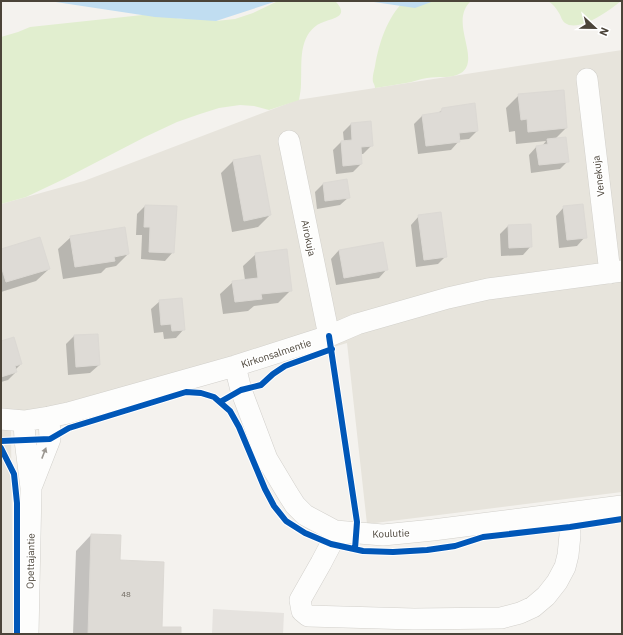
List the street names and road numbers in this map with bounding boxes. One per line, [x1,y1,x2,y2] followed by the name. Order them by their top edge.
[589,154,607,197] street label: Venekuja
[298,219,319,258] street label: Airokuja
[239,336,313,371] street label: Kirkonsalmentie
[372,526,410,541] street label: Koulutie
[24,533,37,589] street label: Opettajantie

